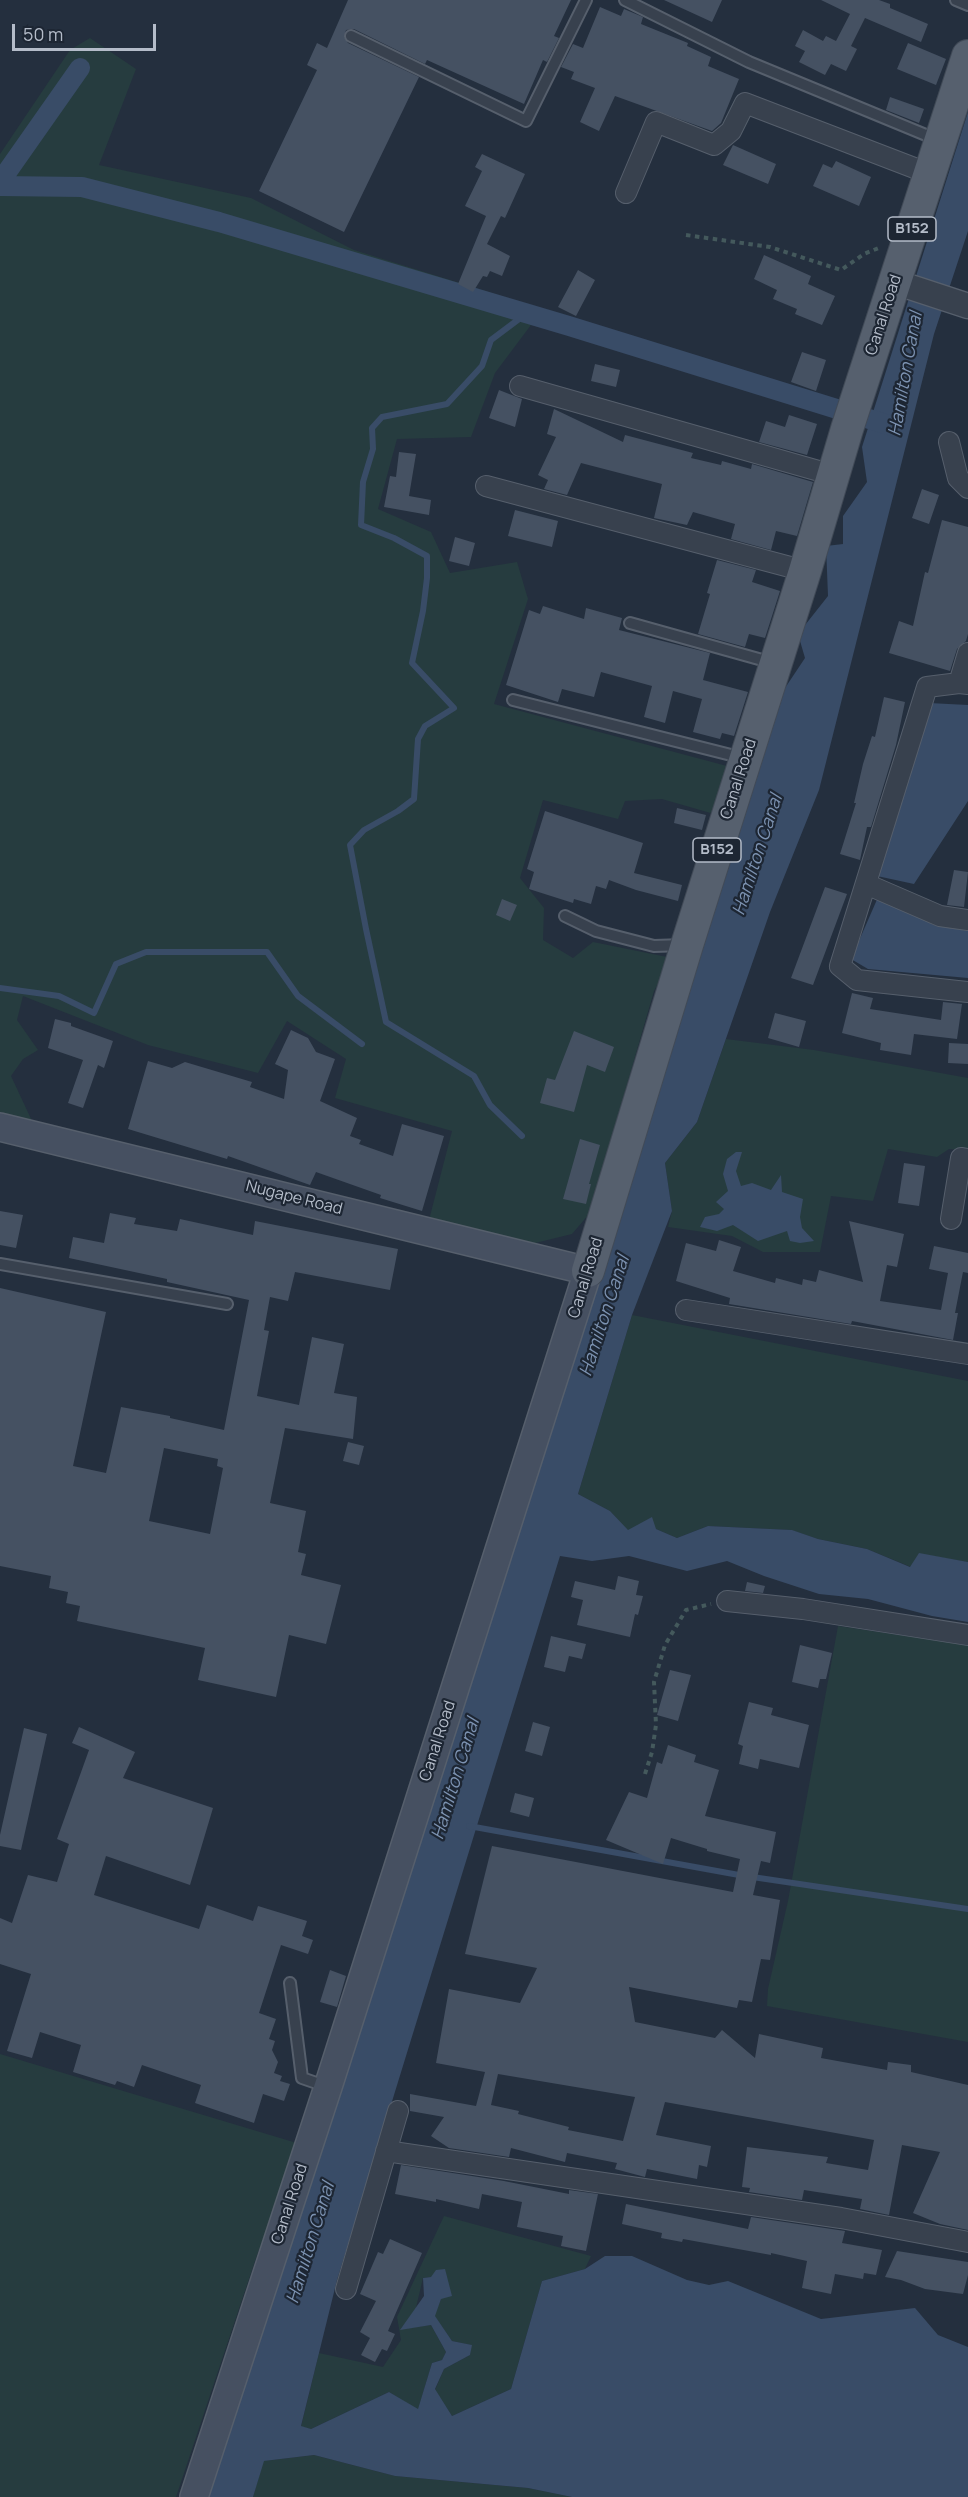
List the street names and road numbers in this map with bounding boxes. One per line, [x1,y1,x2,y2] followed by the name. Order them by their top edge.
[888,217,936,241] road number: B152
[862,272,906,358] street label: Canal Road
[717,736,761,822] street label: Canal Road
[693,838,741,862] road number: B152
[244,1177,344,1219] street label: Nugape Road
[565,1235,607,1321] street label: Canal Road
[416,1698,460,1784] street label: Canal Road
[268,2161,312,2247] street label: Canal Road

